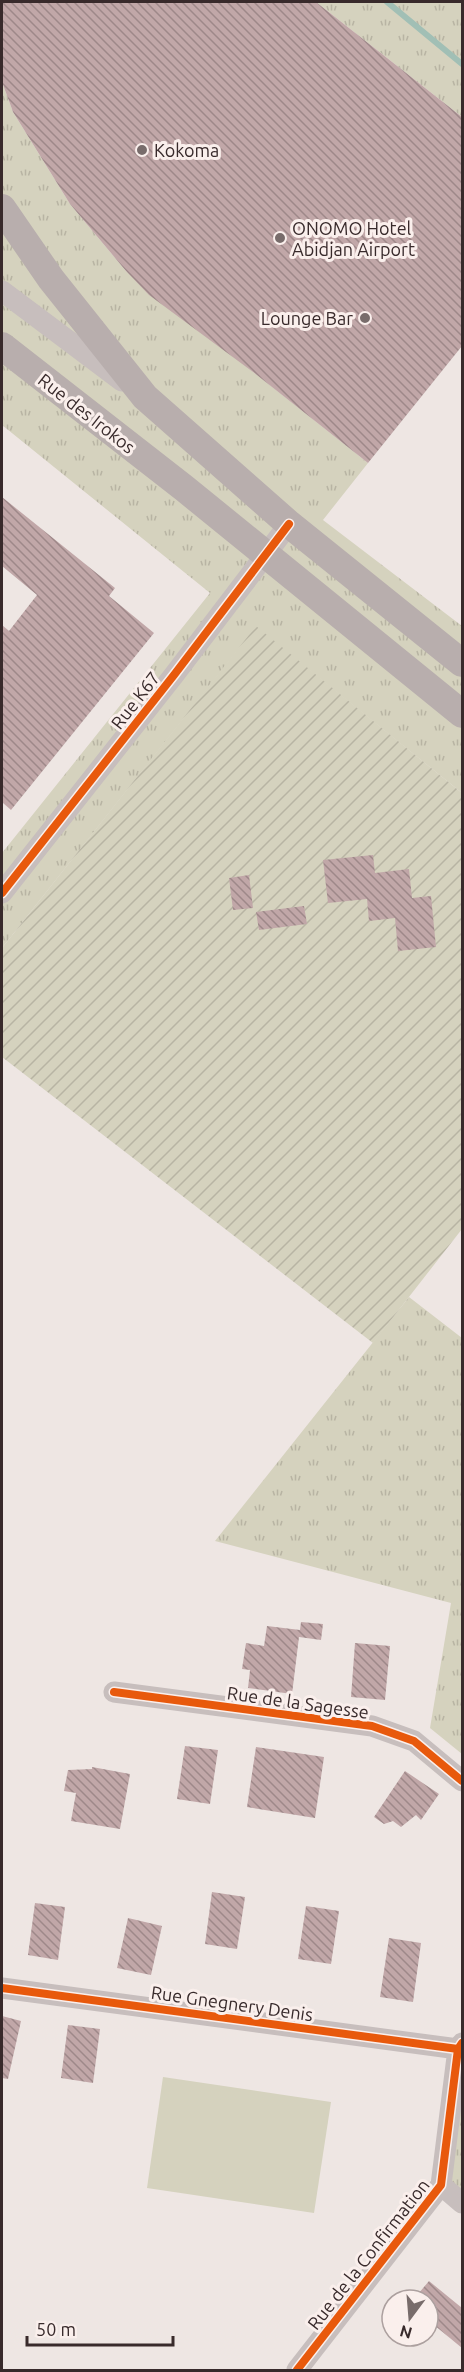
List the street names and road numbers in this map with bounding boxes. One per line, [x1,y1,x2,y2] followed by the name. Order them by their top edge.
[35,369,139,457] street label: Rue des Irokos
[107,668,163,732] street label: Rue K67
[226,1682,370,1722] street label: Rue de la Sagesse
[150,1982,314,2024] street label: Rue Gnegnery Denis
[303,2175,433,2333] street label: Rue de la Confirmation

